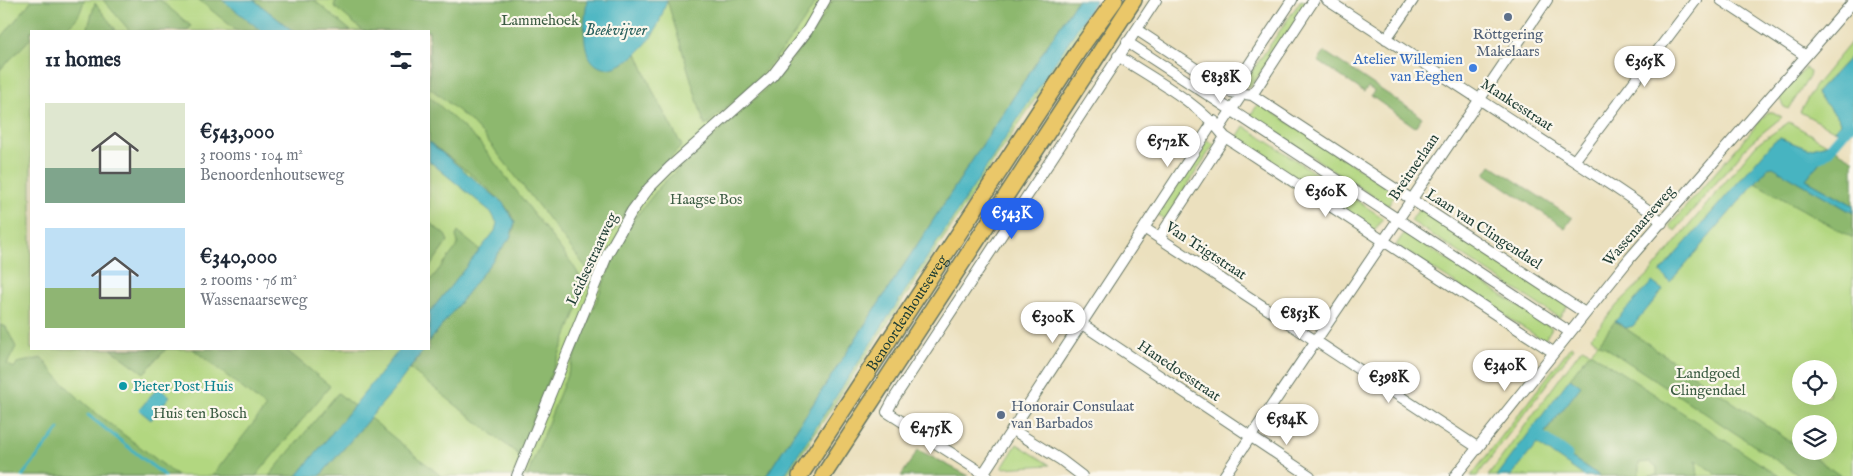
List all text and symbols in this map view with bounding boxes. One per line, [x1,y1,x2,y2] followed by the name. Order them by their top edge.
[501,11,580,30] park label: Lammehoek
[1502,11,1514,23] marker: Röttgering Makelaars
[585,21,648,41] water label: Beekvijver
[1473,25,1544,61] place label: Röttgering Makelaars
[387,46,415,74] icon: filters
[1610,46,1680,88] pin: €365K
[45,47,121,74] text: 11 homes
[1352,50,1463,86] place label: Atelier Willemien van Eeghen
[1625,52,1665,72] text: €365K
[1186,62,1256,104] pin: €838K
[1467,62,1479,74] marker: Atelier Willemien van Eeghen
[1201,68,1241,88] text: €838K
[1477,75,1557,135] street label: Mankesstraat
[200,119,275,146] text: €543,000
[85,123,145,183] icon: home
[1133,126,1203,168] pin: €572K
[1385,130,1443,204] street label: Breitnerlaan
[1147,132,1189,152] text: €572K
[200,146,303,166] text: 3 rooms · 104 m²
[200,166,344,186] text: Benoordenhoutseweg
[1291,176,1361,218] pin: €360K
[1599,181,1680,270] street label: Wassenaarseweg
[1305,182,1347,202] text: €360K
[1422,184,1546,274] street label: Laan van Clingendael
[670,190,742,209] park label: Haagse Bos
[977,198,1047,240] pin: €543K
[992,204,1032,224] text: €543K
[562,209,622,309] street label: Leidsestraatweg
[1161,217,1250,284] street label: Van Trigtstraat
[200,244,277,271] text: €340,000
[85,248,145,308] icon: home
[862,250,952,375] street label: Benoordenhoutseweg
[200,271,297,291] text: 2 rooms · 76 m²
[200,291,307,311] text: Wassenaarseweg
[1265,298,1335,340] pin: €853K
[1018,302,1088,344] pin: €300K
[1281,304,1320,324] text: €853K
[1032,308,1074,328] text: €300K
[1134,336,1224,406] street label: Hanedoesstraat
[1470,350,1540,392] pin: €340K
[1484,356,1526,376] text: €340K
[1792,360,1837,460] map controls
[1792,360,1837,405] button: locate
[1354,362,1424,404] pin: €398K
[1670,364,1747,400] park label: Landgoed Clingendael
[1369,368,1409,388] text: €398K
[133,377,233,396] place label: Pieter Post Huis
[117,380,129,392] marker: Pieter Post Huis
[1011,397,1135,433] place label: Honorair Consulaat van Barbados
[153,404,247,423] park label: Huis ten Bosch
[1252,404,1322,446] pin: €584K
[995,409,1007,421] marker: Honorair Consulaat van Barbados
[1267,410,1307,430] text: €584K
[896,412,966,455] pin: €475K
[1792,415,1837,460] button: layers
[910,419,952,439] text: €475K

